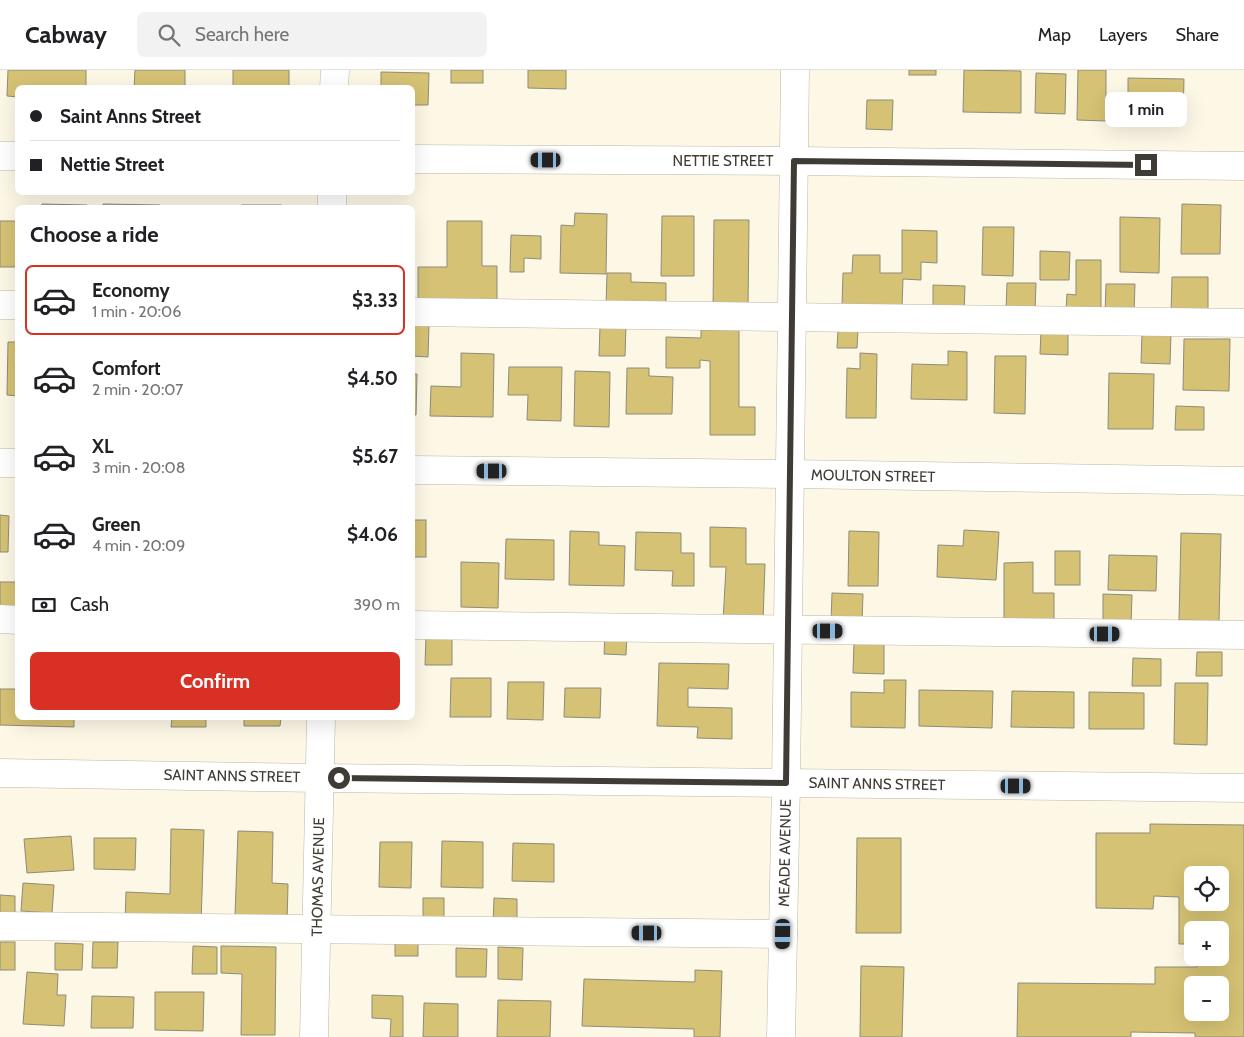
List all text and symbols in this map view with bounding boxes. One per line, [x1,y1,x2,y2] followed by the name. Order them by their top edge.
[137,12,487,57] search box
[25,20,107,49] text: Cabway
[155,21,183,49] icon: search
[195,23,289,46] text: Search here
[1038,24,1071,46] text: Map
[1099,24,1148,46] text: Layers
[1176,24,1219,46] text: Share
[1105,92,1187,128] callout: 1 min
[1128,100,1164,119] text: 1 min
[60,105,201,128] text: Saint Anns Street
[673,152,773,170] street label: NETTIE STREET
[60,153,164,176] text: Nettie Street
[531,153,561,168] car
[1135,154,1157,176] route end
[30,221,159,248] text: Choose a ride
[32,278,77,323] icon: car
[92,279,170,302] text: Economy
[352,289,398,312] text: $3.33
[92,302,181,321] text: 1 min · 20:06
[32,356,77,401] icon: car
[92,357,161,380] text: Comfort
[347,367,398,390] text: $4.50
[92,380,183,399] text: 2 min · 20:07
[32,434,77,479] icon: car
[92,435,113,458] text: XL
[352,445,398,468] text: $5.67
[92,458,185,477] text: 3 min · 20:08
[477,464,507,479] car
[811,466,935,486] street label: MOULTON STREET
[32,512,77,557] icon: car
[92,513,141,536] text: Green
[347,523,398,546] text: $4.06
[92,536,185,555] text: 4 min · 20:09
[30,591,58,619] icon: cash
[70,593,109,616] text: Cash
[353,595,400,614] text: 390 m
[813,624,843,639] car
[1090,627,1120,642] car
[30,652,400,710] button: Confirm
[164,766,300,786] street label: SAINT ANNS STREET
[328,767,350,789] route start
[809,774,945,794] street label: SAINT ANNS STREET
[1001,779,1031,794] car
[775,799,795,907] street label: MEADE AVENUE
[308,817,328,937] street label: THOMAS AVENUE
[1184,866,1229,1021] map controls
[1184,866,1229,911] button: locate
[775,919,790,949] car
[1184,921,1229,966] button: +
[632,926,662,941] car
[1184,976,1229,1021] button: −

